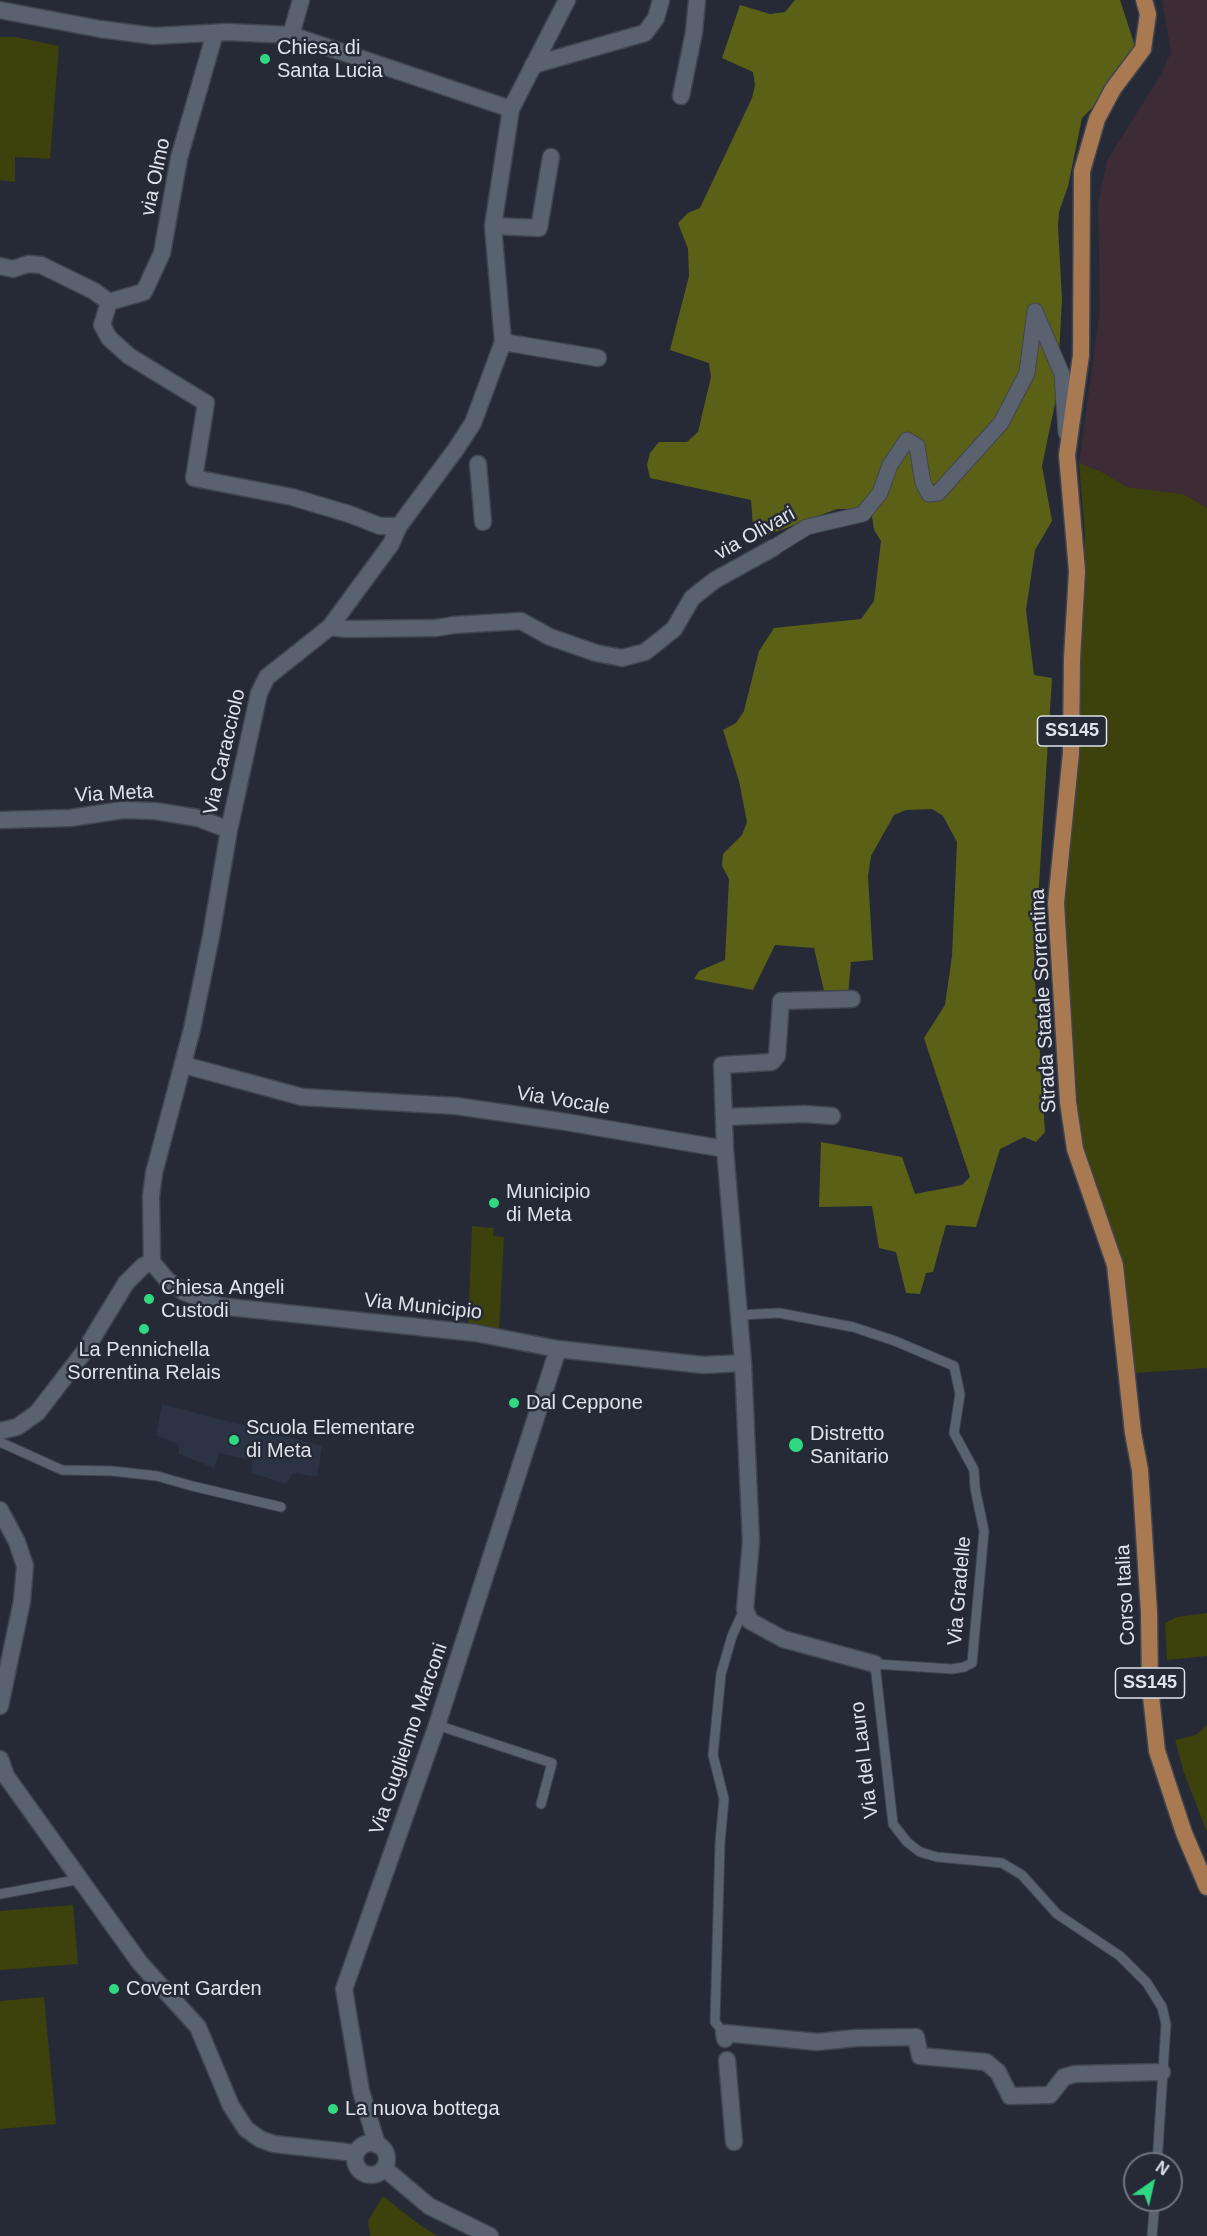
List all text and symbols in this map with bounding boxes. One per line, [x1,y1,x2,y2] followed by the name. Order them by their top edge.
[277,36,383,83] place label: Chiesa di Santa Lucia
[258,52,272,66] marker: Chiesa di Santa Lucia
[136,136,176,218] street label: via Olmo
[711,502,799,566] street label: via Olivari
[199,687,251,817] street label: Via Caracciolo
[1038,716,1106,746] road number: SS145
[74,780,154,808] street label: Via Meta
[1026,888,1062,1114] street label: Strada Statale Sorrentina
[515,1082,611,1120] street label: Via Vocale
[506,1180,590,1227] place label: Municipio di Meta
[487,1196,501,1210] marker: Municipio di Meta
[161,1276,284,1323] place label: Chiesa Angeli Custodi
[363,1289,483,1325] street label: Via Municipio
[142,1292,156,1306] marker: Chiesa Angeli Custodi
[137,1322,151,1336] marker: La Pennichella Sorrentina Relais
[67,1338,221,1385] place label: La Pennichella Sorrentina Relais
[526,1391,643,1415] place label: Dal Ceppone
[507,1396,521,1410] marker: Dal Ceppone
[246,1416,415,1463] place label: Scuola Elementare di Meta
[810,1422,889,1469] place label: Distretto Sanitario
[227,1433,241,1447] marker: Scuola Elementare di Meta
[787,1436,805,1454] marker: Distretto Sanitario
[943,1535,977,1647] street label: Via Gradelle
[1111,1544,1141,1646] street label: Corso Italia
[365,1640,453,1838] street label: Via Guglielmo Marconi
[1116,1668,1184,1698] road number: SS145
[846,1700,884,1820] street label: Via del Lauro
[126,1977,262,2001] place label: Covent Garden
[107,1982,121,1996] marker: Covent Garden
[345,2097,500,2121] place label: La nuova bottega
[326,2102,340,2116] marker: La nuova bottega
[1123,2152,1183,2212] north arrow
[1153,2158,1172,2179] text: N

